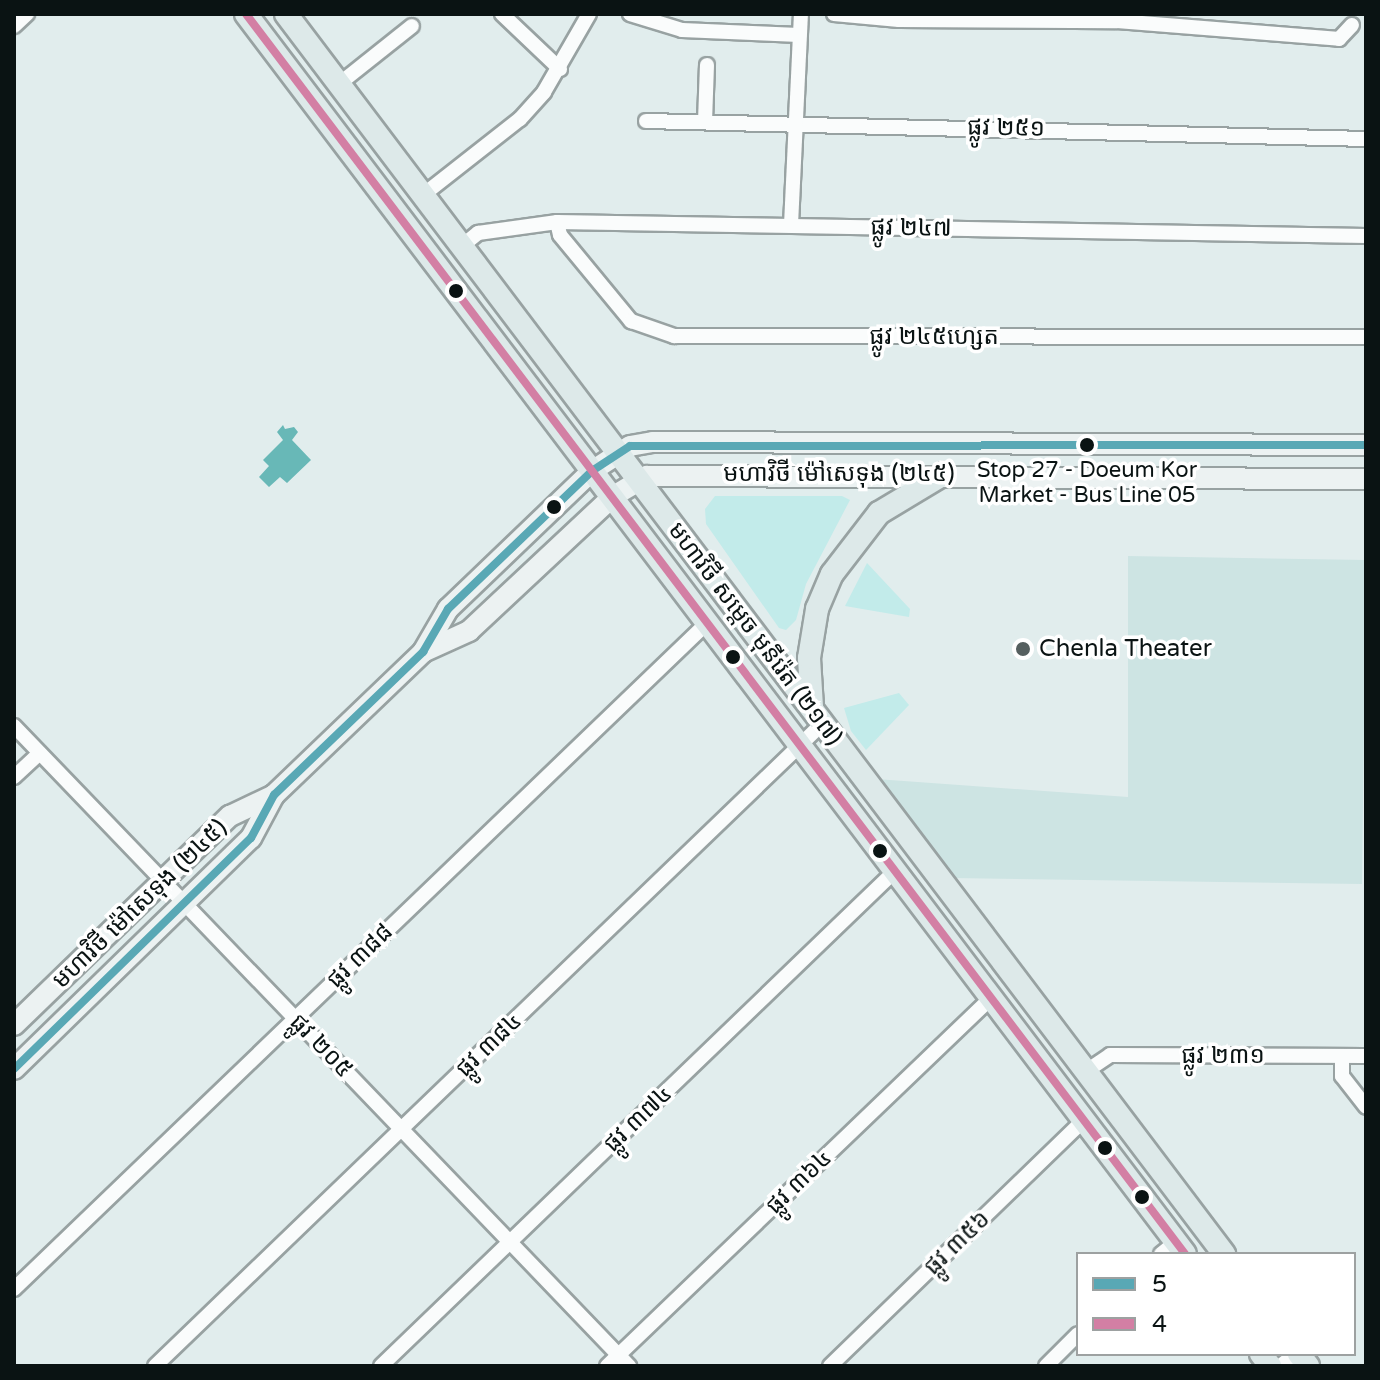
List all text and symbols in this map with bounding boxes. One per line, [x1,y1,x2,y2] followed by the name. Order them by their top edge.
[967,113,1045,143] street label: ផ្លូវ ២៥១
[870,213,952,243] street label: ផ្លូវ ២៤៧
[448,283,464,299] unlabelled marker
[869,323,999,351] street label: ផ្លូវ ២៤៥ហ្សេត
[1079,437,1095,453] marker: Stop 27 - Doeum Kor Market - Bus Line 05
[977,457,1197,508] place label: Stop 27 - Doeum Kor Market - Bus Line 05
[723,460,955,488] street label: មហាវិថី ម៉ៅសេទុង (២៤៥)
[546,499,562,515] unlabelled marker
[662,517,848,751] street label: មហាវិថី សម្តេច មុនីរ៉េត (២១៧)
[1039,635,1212,663] place label: Chenla Theater
[1014,640,1032,658] marker: Chenla Theater
[725,649,741,665] unlabelled marker
[47,813,233,995] street label: មហាវិថី ម៉ៅសេទុង (២៤៥)
[872,843,888,859] unlabelled marker
[321,918,399,994] street label: ផ្លូវ ៣៨៨
[450,1007,528,1083] street label: ផ្លូវ ៣៨៤
[284,1008,358,1084] street label: ផ្លូវ ២០៥
[1181,1042,1265,1070] street label: ផ្លូវ ២៣១
[598,1079,678,1159] street label: ផ្លូវ ៣៧៤
[1097,1140,1113,1156] unlabelled marker
[760,1144,838,1220] street label: ផ្លូវ ៣៦៤
[1134,1189,1150,1205] unlabelled marker
[918,1205,996,1281] street label: ផ្លូវ ៣៥៦
[1076,1252,1356,1356] legend
[1152,1270,1167,1299] text: 5
[1152,1310,1167,1339] text: 4

